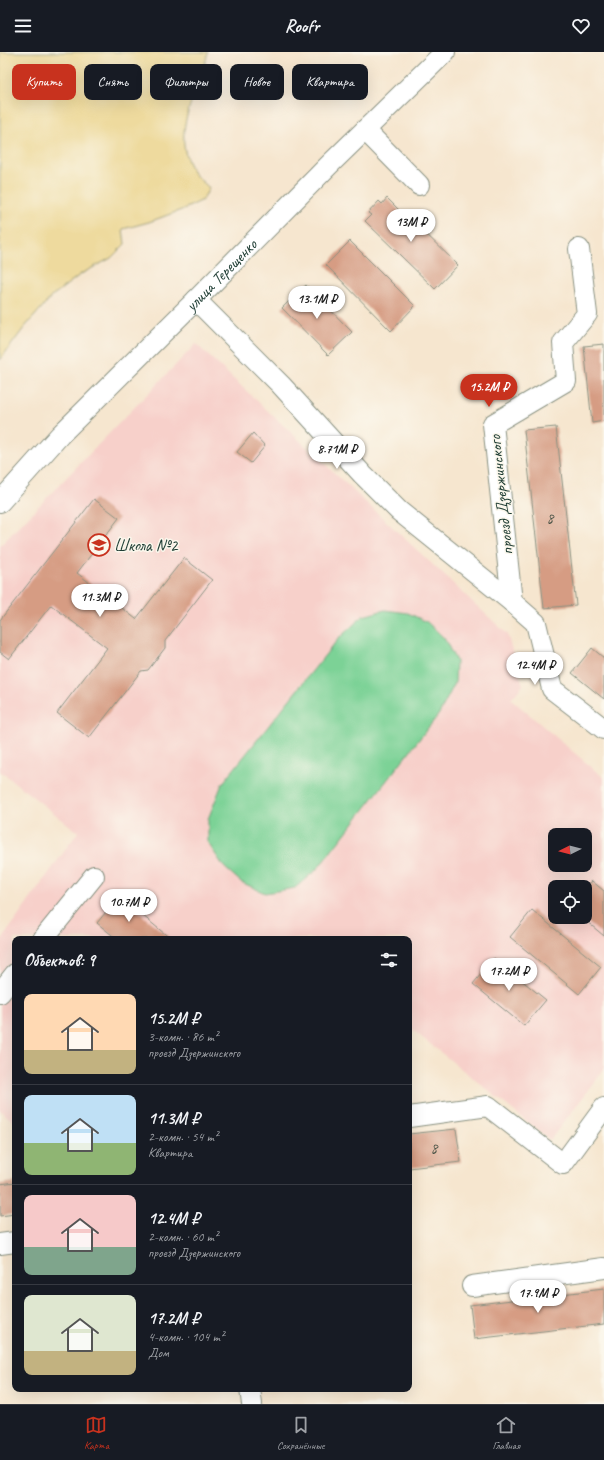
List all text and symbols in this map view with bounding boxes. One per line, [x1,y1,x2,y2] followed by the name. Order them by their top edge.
[12,15,34,37] icon: menu
[285,15,319,37] text: Roofr
[570,15,592,37] icon: heart
[12,64,76,100] chip: Купить
[84,64,142,100] chip: Снять
[150,64,222,100] chip: Фильтры
[230,64,284,100] chip: Новое
[292,64,368,100] chip: Квартира
[383,209,439,243] pin: 13M ₽
[395,214,427,230] text: 13M ₽
[180,233,262,316] street label: улица Терещенко
[280,286,354,320] pin: 13.1M ₽
[297,291,337,307] text: 13.1M ₽
[452,374,526,408] pin: 15.2M ₽
[469,379,509,395] text: 15.2M ₽
[484,433,519,556] street label: проезд Дзержинского
[300,436,374,470] pin: 8.71M ₽
[317,441,357,457] text: 8.71M ₽
[547,509,555,528] house number: 8
[86,532,112,558] school or university icon: Школа №2
[114,535,179,556] place label: Школа №2
[63,584,137,618] pin: 11.3M ₽
[80,589,120,605] text: 11.3M ₽
[498,652,572,686] pin: 12.4M ₽
[515,657,555,673] text: 12.4M ₽
[548,828,592,872] north arrow
[548,828,592,924] map controls
[548,880,592,924] button: locate
[92,889,166,923] pin: 10.7M ₽
[109,894,149,910] text: 10.7M ₽
[378,949,400,971] icon: filters
[24,950,95,971] text: Объектов: 9
[472,958,546,992] pin: 17.2M ₽
[489,963,529,979] text: 17.2M ₽
[148,1008,199,1029] text: 15.2M ₽
[56,1010,104,1058] icon: home
[148,1029,218,1045] text: 3-комн. · 86 m²
[148,1045,240,1061] text: проезд Дзержинского
[148,1108,200,1129] text: 11.3M ₽
[56,1111,104,1159] icon: home
[148,1129,218,1145] text: 2-комн. · 54 m²
[431,1139,439,1158] house number: 8
[148,1145,192,1161] text: Квартира
[148,1208,200,1229] text: 12.4M ₽
[56,1211,104,1259] icon: home
[148,1229,218,1245] text: 2-комн. · 60 m²
[148,1245,240,1261] text: проезд Дзержинского
[501,1280,575,1314] pin: 17.9M ₽
[518,1285,558,1301] text: 17.9M ₽
[148,1308,200,1329] text: 17.2M ₽
[56,1311,104,1359] icon: home
[148,1329,224,1345] text: 4-комн. · 104 m²
[148,1345,169,1361] text: Дом
[84,1414,109,1452] tab: Карта
[277,1414,325,1452] tab: Сохранённые
[492,1414,520,1452] tab: Главная

